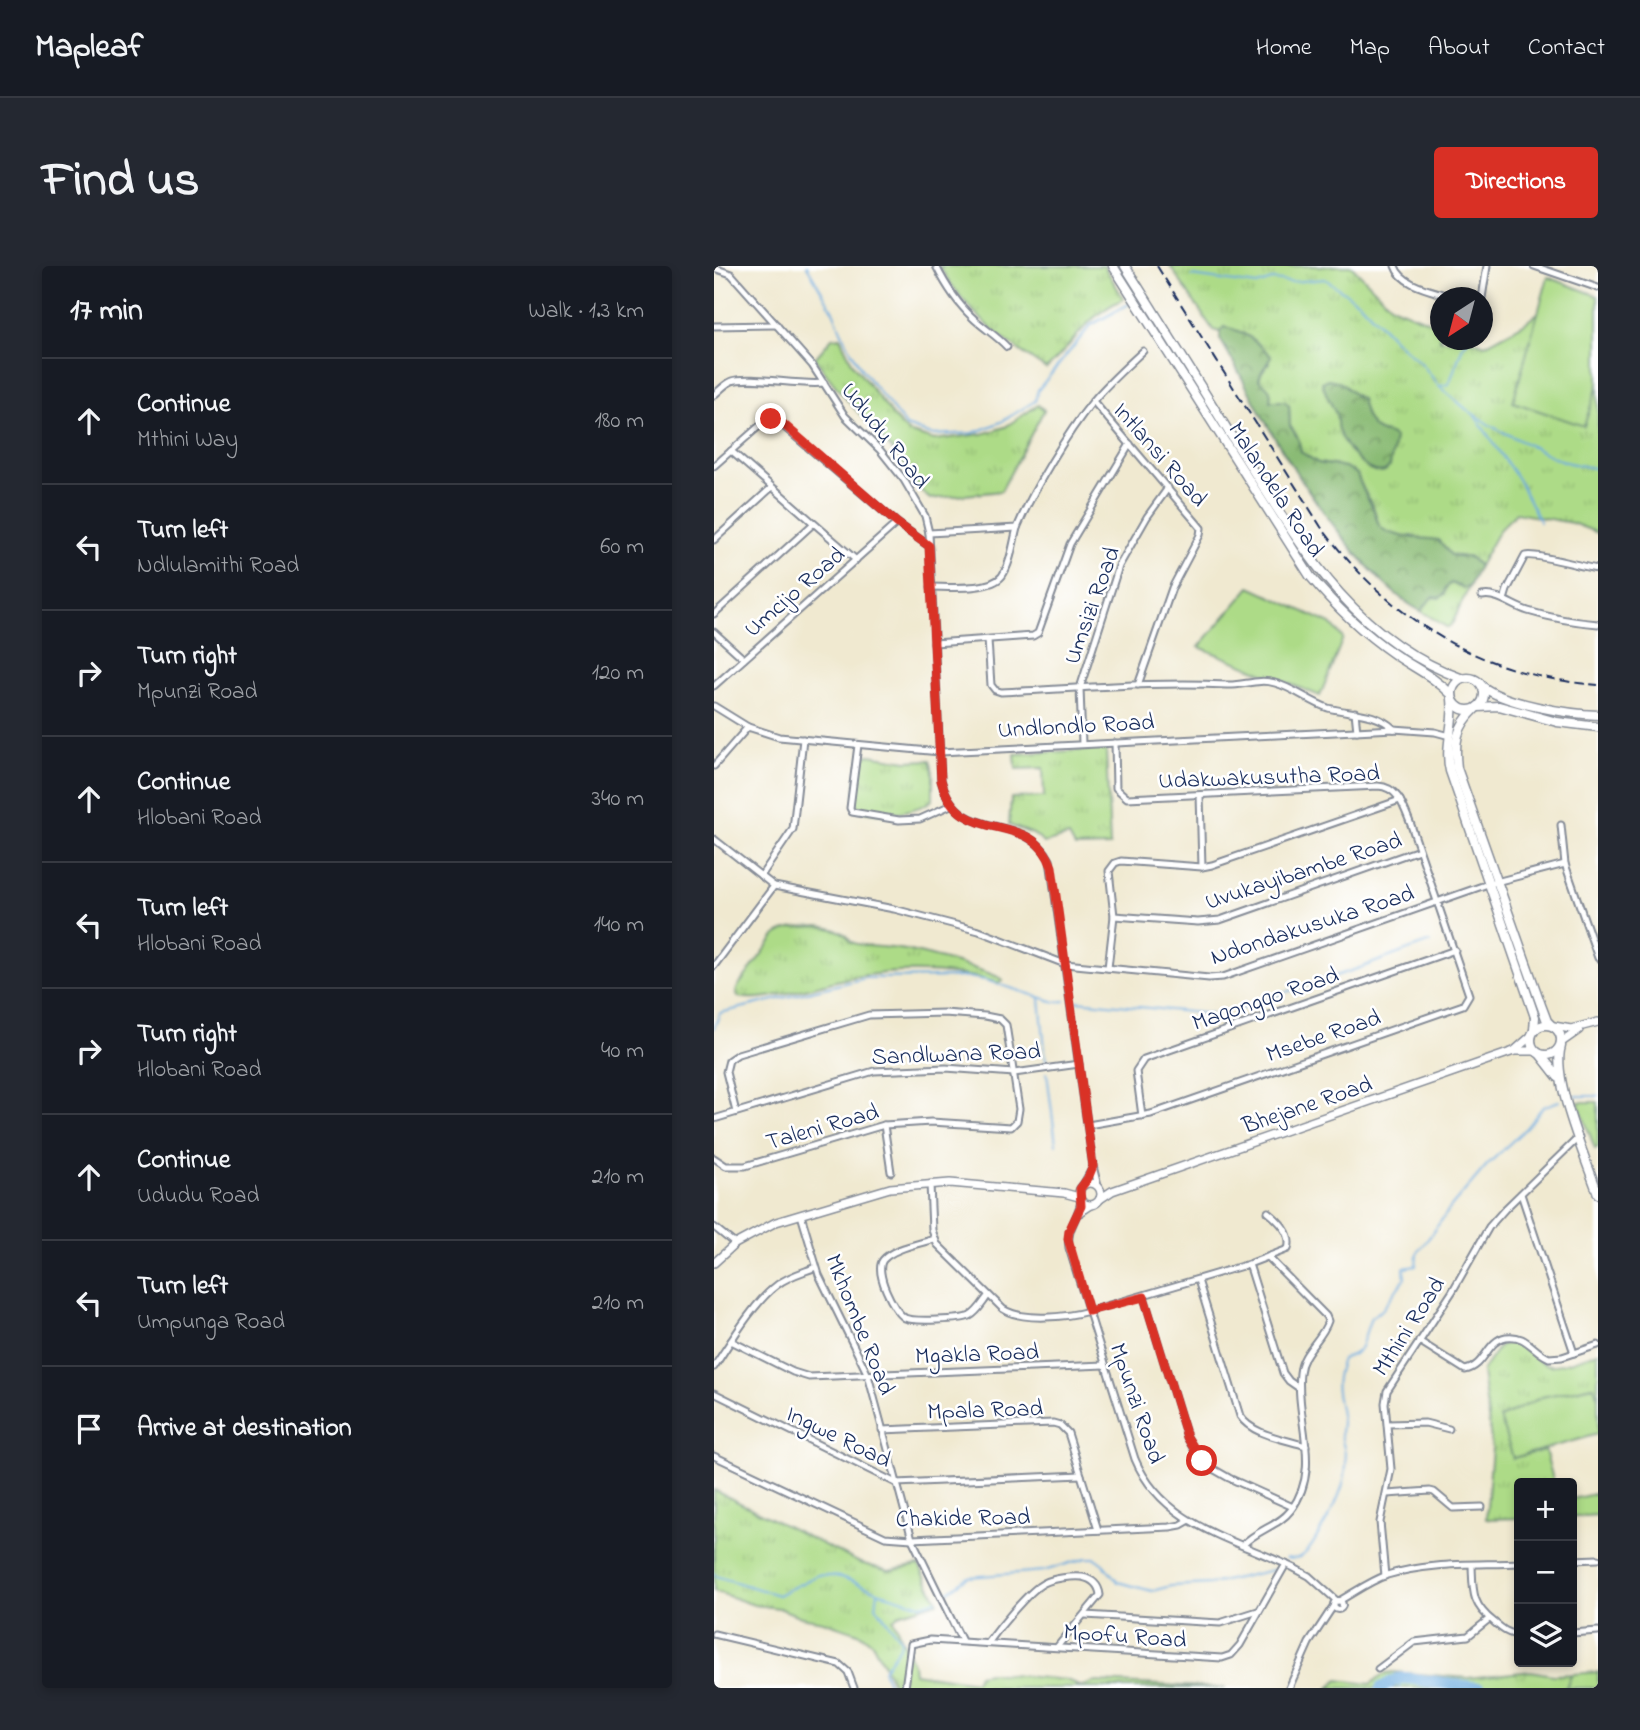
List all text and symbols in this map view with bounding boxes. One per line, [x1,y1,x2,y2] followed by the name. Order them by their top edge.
[35,24,143,72] text: Mapleaf
[1256,31,1312,66] text: Home
[1350,31,1390,66] text: Map
[1428,31,1490,66] text: About
[1528,31,1605,66] text: Contact
[42,146,199,218] text: Find us
[1434,147,1598,218] button: Directions
[1430,287,1493,350] north arrow
[70,290,143,334] text: 17 min
[528,295,644,328] text: Walk · 1.3 km
[831,375,937,498] street label: Ududu Road
[137,386,230,424] text: Continue
[1104,395,1215,516] street label: Intlansi Road
[70,402,108,440] icon: ahead
[755,403,786,434] route end
[595,405,644,438] text: 180 m
[1218,415,1332,566] street label: Malandela Road
[137,424,238,457] text: Mthini Way
[137,512,228,550] text: Turn left
[70,528,108,566] icon: left
[600,531,644,564] text: 60 m
[737,539,854,647] street label: Umcijo Road
[1056,542,1131,670] street label: Umsizi Road
[137,550,299,583] text: Ndlulamithi Road
[137,638,237,676] text: Turn right
[70,654,108,692] icon: right
[592,657,644,690] text: 120 m
[137,676,257,709] text: Mpunzi Road
[997,706,1156,749] street label: Undlondlo Road
[1158,757,1381,800] street label: Udakwakusutha Road
[137,764,230,802] text: Continue
[70,780,108,818] icon: ahead
[591,783,644,816] text: 340 m
[137,802,261,835] text: Hlobani Road
[1201,824,1408,922] street label: Uvukayibambe Road
[1206,877,1420,976] street label: Ndondakusuka Road
[137,890,228,928] text: Turn left
[70,906,108,944] icon: left
[594,909,644,942] text: 140 m
[137,928,261,961] text: Hlobani Road
[1188,959,1344,1042] street label: Maqongqo Road
[1262,1001,1386,1073] street label: Msebe Road
[137,1016,237,1054] text: Turn right
[70,1032,108,1070] icon: right
[601,1035,644,1068] text: 40 m
[871,1035,1042,1076] street label: Sandlwana Road
[137,1054,261,1087] text: Hlobani Road
[1237,1068,1378,1145] street label: Bhejane Road
[762,1095,884,1161] street label: Taleni Road
[137,1142,230,1180] text: Continue
[70,1158,108,1196] icon: ahead
[592,1161,644,1194] text: 210 m
[137,1180,259,1213] text: Ududu Road
[815,1249,903,1401] street label: Mkhombe Road
[137,1268,228,1306] text: Turn left
[1365,1270,1456,1384] street label: Mthini Road
[70,1284,108,1322] icon: left
[592,1287,644,1320] text: 210 m
[137,1306,285,1339] text: Umpunga Road
[914,1336,1040,1375] street label: Mgakla Road
[1099,1339,1173,1469] street label: Mpunzi Road
[927,1392,1044,1431] street label: Mpala Road
[779,1398,897,1479] street label: Ingwe Road
[70,1410,108,1448] icon: arrive
[137,1410,352,1448] text: Arrive at destination
[1186,1445,1217,1476] route start
[1514,1478,1577,1667] map controls
[1514,1478,1577,1541] button: +
[895,1501,1031,1538] street label: Chakide Road
[1514,1541,1577,1604] button: −
[1514,1604,1577,1667] button: layers
[1062,1616,1188,1659] street label: Mpofu Road

